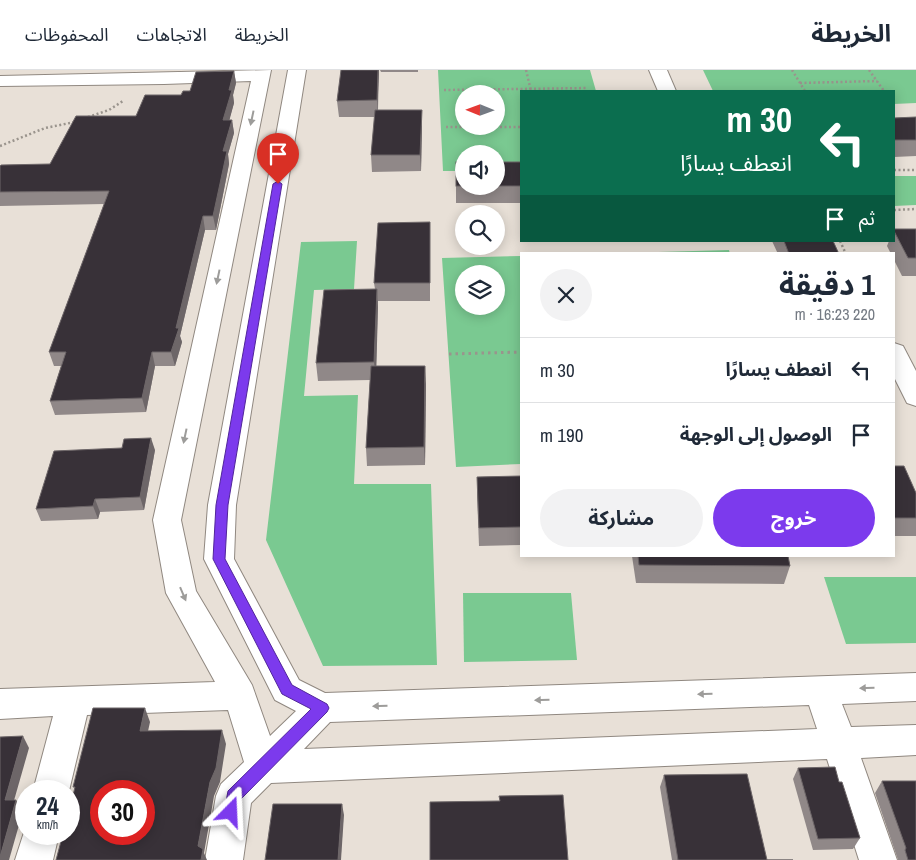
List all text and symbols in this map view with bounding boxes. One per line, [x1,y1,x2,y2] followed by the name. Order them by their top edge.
[811,17,891,49] text: الخريطة
[25,22,109,47] text: المحفوظات
[137,22,207,47] text: الاتجاهات
[235,22,289,47] text: الخريطة
[455,85,505,135] north arrow
[455,85,505,315] map controls
[727,96,792,143] text: 30 m
[248,110,256,125] one-way arrow
[810,110,875,175] icon: left
[257,133,299,184] pin
[264,140,292,168] icon: arrive
[455,145,505,195] button: sound
[680,148,792,178] text: انعطف يسارًا
[455,205,505,255] button: search
[821,205,849,233] icon: arrive
[859,205,875,231] text: ثم
[779,264,875,304] text: 1 دقيقة
[455,265,505,315] button: layers
[214,269,222,285] one-way arrow
[540,269,592,321] button: close
[795,303,875,325] text: 220 m · 16:23
[726,356,832,382] text: انعطف يسارًا
[847,356,875,384] icon: left
[540,357,575,383] text: 30 m
[680,421,832,447] text: الوصول إلى الوجهة
[847,421,875,449] icon: arrive
[540,422,583,448] text: 190 m
[181,428,189,443] one-way arrow
[540,489,703,547] button: مشاركة
[713,489,875,547] button: خروج
[179,587,187,602] one-way arrow
[859,685,875,693] one-way arrow
[697,691,713,699] one-way arrow
[534,696,550,704] one-way arrow
[372,702,388,710] one-way arrow
[90,780,155,845] speed limit sign: 30
[204,785,256,837] position arrow
[36,789,59,823] text: 24
[37,817,58,833] text: km/h

